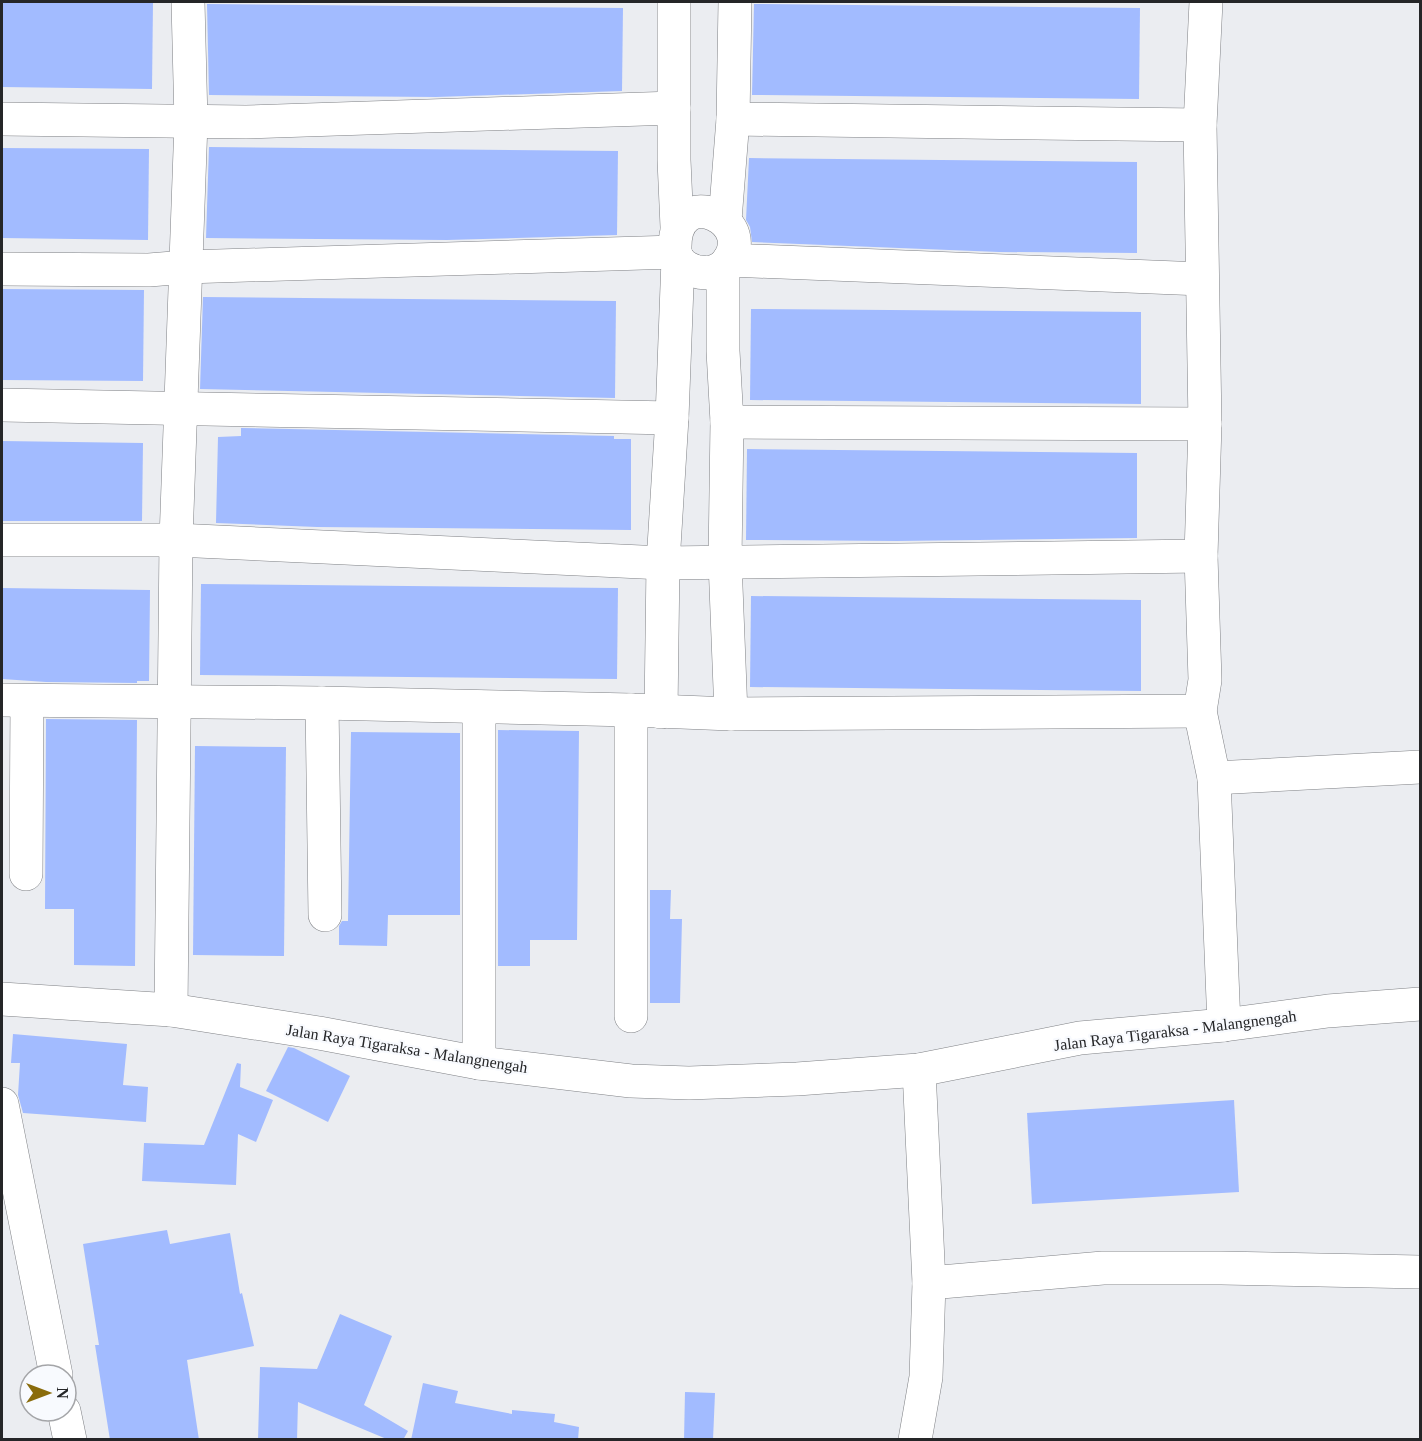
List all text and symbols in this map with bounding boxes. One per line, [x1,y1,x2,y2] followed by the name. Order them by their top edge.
[1053,1007,1298,1055] street label: Jalan Raya Tigaraksa - Malangnengah
[285,1021,529,1077] street label: Jalan Raya Tigaraksa - Malangnengah
[18,1363,78,1423] north arrow
[54,1387,71,1399] text: N

